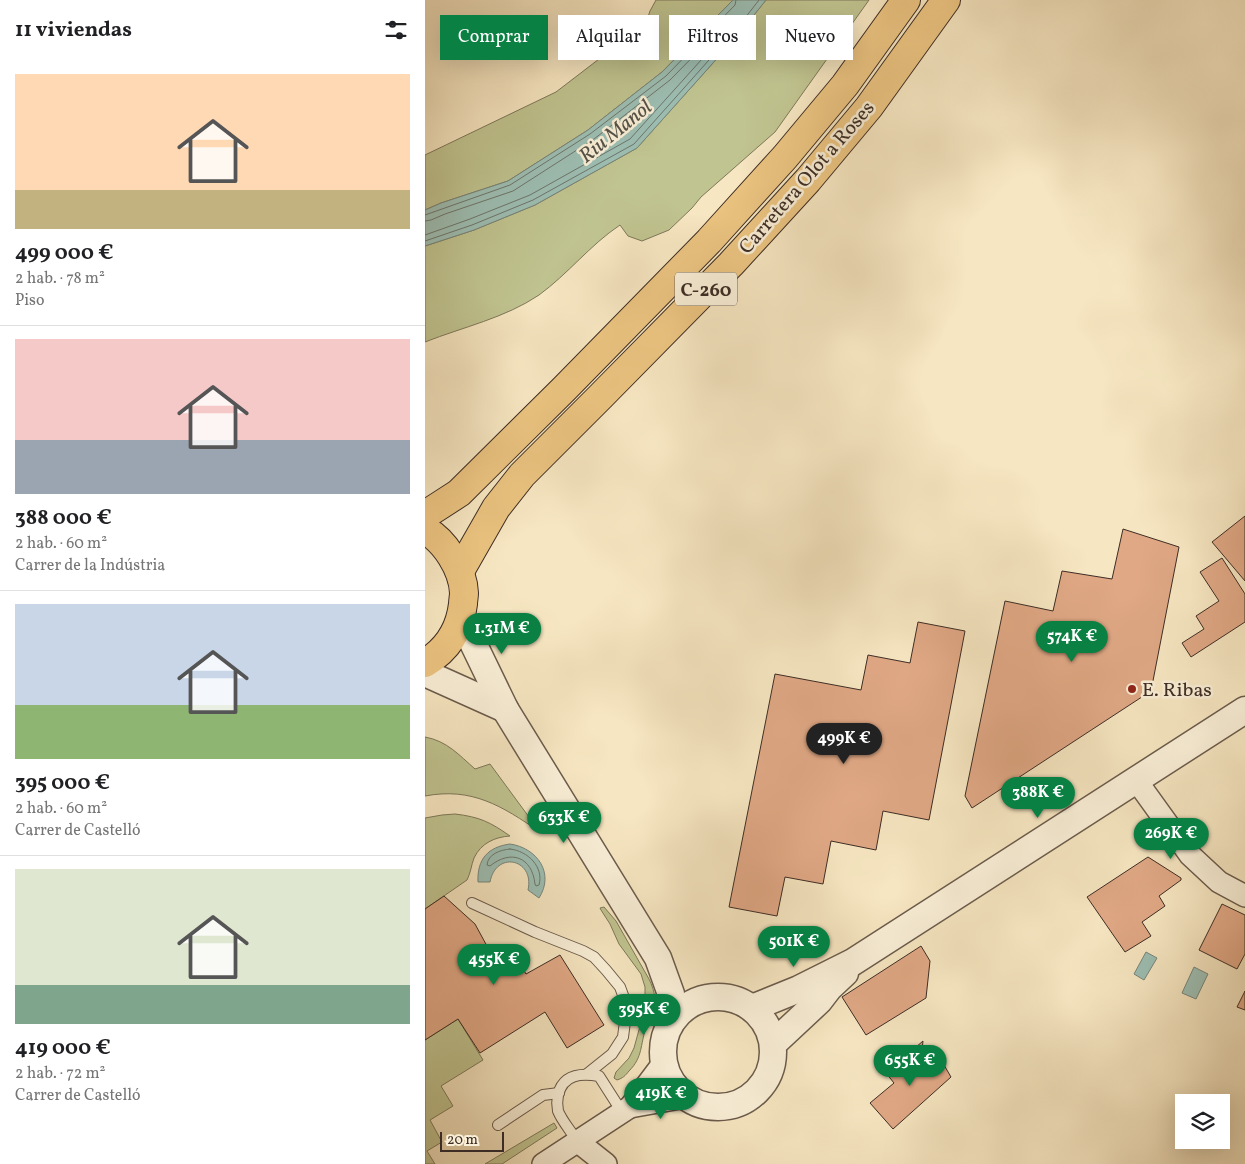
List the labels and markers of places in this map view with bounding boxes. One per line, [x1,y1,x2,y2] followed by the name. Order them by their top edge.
[456,612,548,655] pin: 1.31M €
[1031,620,1113,663] pin: 574K €
[1142,677,1212,705] place label: E. Ribas
[1126,683,1138,695] marker: E. Ribas
[803,722,885,765] pin: 499K €
[997,776,1079,819] pin: 388K €
[523,802,605,844] pin: 633K €
[1130,818,1212,860] pin: 269K €
[753,926,835,968] pin: 501K €
[453,944,535,986] pin: 455K €
[603,994,685,1036] pin: 395K €
[869,1044,951,1087] pin: 655K €
[620,1078,702,1120] pin: 419K €

